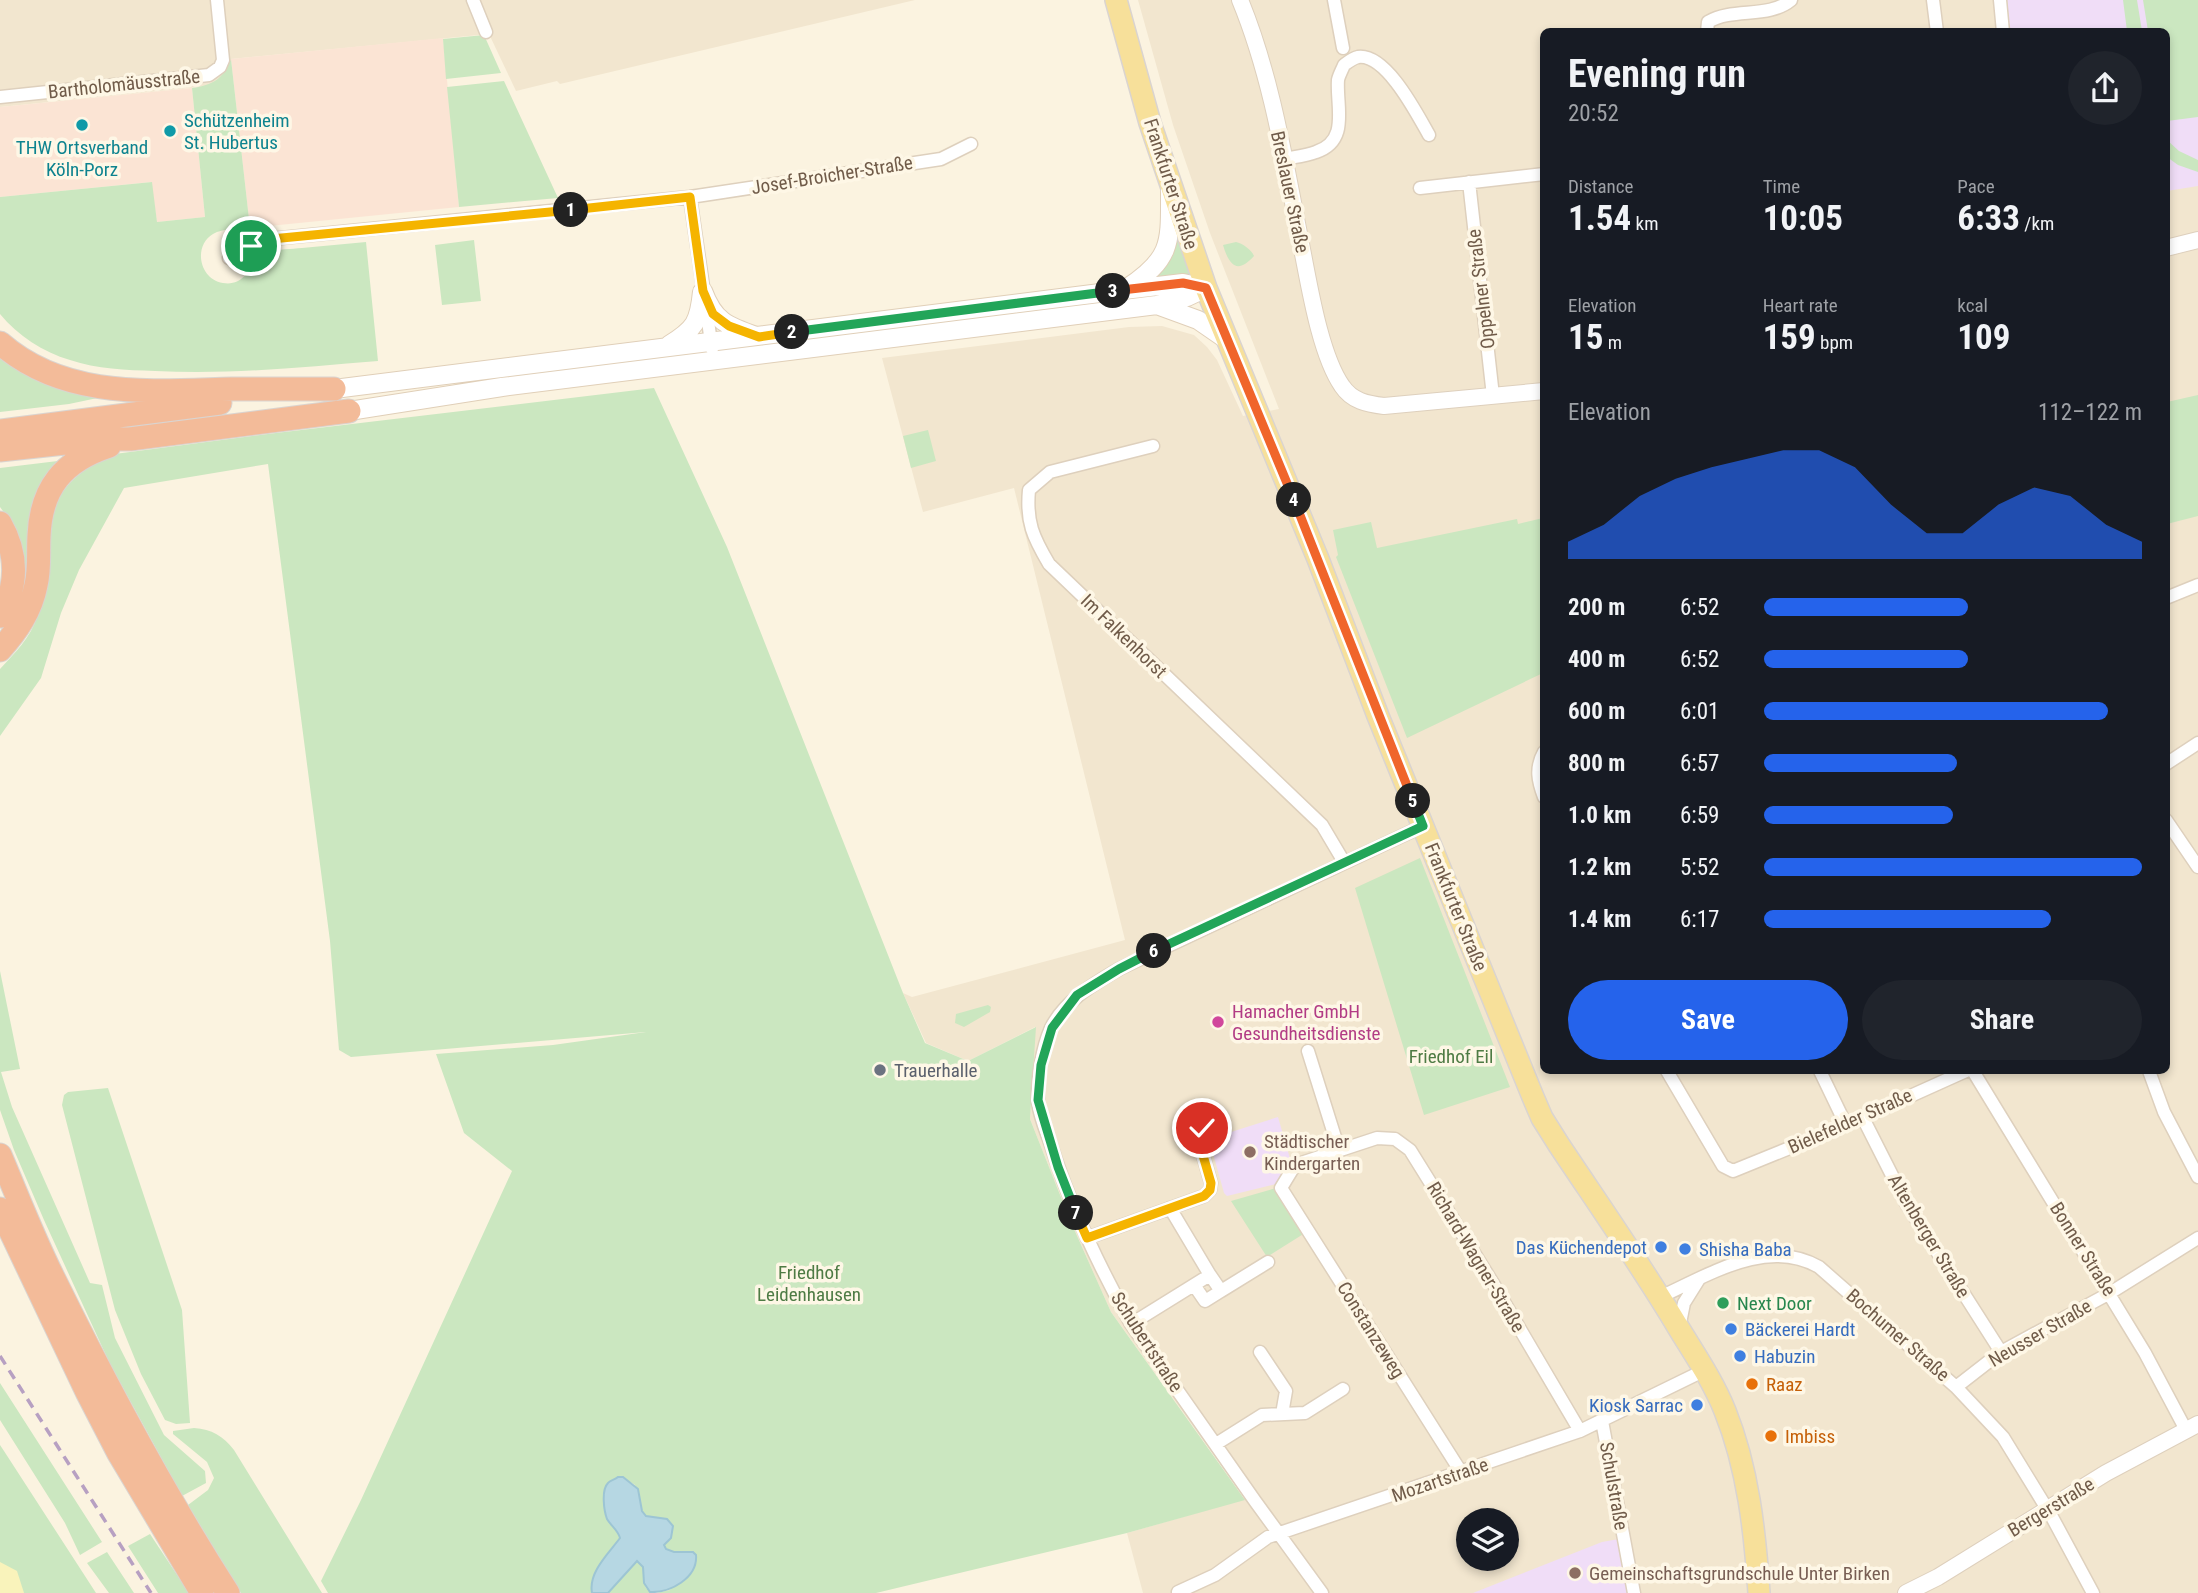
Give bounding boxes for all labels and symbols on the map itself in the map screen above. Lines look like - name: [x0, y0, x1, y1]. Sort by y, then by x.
- street label: Bartholomäusstraße: [47, 65, 201, 103]
- place label: Schützenheim St. Hubertus: [184, 109, 290, 154]
- street label: Frankfurter Straße: [1139, 116, 1203, 252]
- marker: THW Ortsverband Köln-Porz: [74, 117, 90, 133]
- marker: Schützenheim St. Hubertus: [162, 123, 178, 139]
- street label: Breslauer Straße: [1266, 129, 1314, 255]
- place label: THW Ortsverband Köln-Porz: [16, 136, 148, 181]
- street label: Josef-Broicher-Straße: [750, 151, 914, 199]
- pin: 1: [554, 192, 588, 228]
- pin: [221, 216, 281, 276]
- street label: Oppelner Straße: [1462, 228, 1500, 350]
- pin: 3: [1096, 274, 1130, 308]
- pin: 2: [774, 314, 810, 350]
- pin: 4: [1276, 482, 1312, 518]
- street label: Im Falkenhorst: [1076, 589, 1172, 683]
- pin: 5: [1396, 784, 1430, 818]
- street label: Frankfurter Straße: [1420, 840, 1492, 974]
- pin: 6: [1136, 934, 1172, 968]
- place label: Hamacher GmbH Gesundheitsdienste: [1232, 1000, 1381, 1045]
- marker: Hamacher GmbH Gesundheitsdienste: [1210, 1014, 1226, 1030]
- park label: Friedhof Eil: [1409, 1045, 1493, 1068]
- place label: Trauerhalle: [894, 1059, 978, 1082]
- marker: Trauerhalle: [872, 1062, 888, 1078]
- street label: Bielefelder Straße: [1784, 1083, 1916, 1159]
- pin: [1172, 1098, 1232, 1158]
- place label: Städtischer Kindergarten: [1264, 1130, 1360, 1175]
- marker: Städtischer Kindergarten: [1242, 1144, 1258, 1160]
- street label: Altenberger Straße: [1883, 1170, 1975, 1302]
- street label: Richard-Wagner-Straße: [1422, 1178, 1530, 1336]
- pin: 7: [1058, 1196, 1094, 1230]
- street label: Bonner Straße: [2045, 1198, 2121, 1300]
- place label: Das Küchendepot: [1516, 1236, 1647, 1259]
- place label: Shisha Baba: [1699, 1238, 1792, 1261]
- marker: Das Küchendepot: [1653, 1239, 1669, 1255]
- marker: Shisha Baba: [1677, 1241, 1693, 1257]
- park label: Friedhof Leidenhausen: [757, 1261, 861, 1306]
- street label: Constanzeweg: [1332, 1277, 1410, 1383]
- street label: Bochumer Straße: [1842, 1284, 1954, 1386]
- street label: Schubertstraße: [1106, 1288, 1188, 1396]
- place label: Next Door: [1737, 1292, 1812, 1315]
- street label: Neusser Straße: [1984, 1294, 2096, 1372]
- marker: Next Door: [1715, 1295, 1731, 1311]
- place label: Bäckerei Hardt: [1745, 1318, 1855, 1341]
- marker: Bäckerei Hardt: [1723, 1321, 1739, 1337]
- place label: Habuzin: [1754, 1345, 1815, 1368]
- marker: Habuzin: [1732, 1348, 1748, 1364]
- place label: Raaz: [1766, 1373, 1803, 1396]
- marker: Raaz: [1744, 1376, 1760, 1392]
- place label: Kiosk Sarrac: [1589, 1394, 1683, 1417]
- marker: Kiosk Sarrac: [1689, 1397, 1705, 1413]
- place label: Imbiss: [1785, 1425, 1835, 1448]
- marker: Imbiss: [1763, 1428, 1779, 1444]
- street label: Schulstraße: [1595, 1440, 1633, 1532]
- street label: Mozartstraße: [1389, 1453, 1491, 1507]
- street label: Bergerstraße: [2004, 1472, 2098, 1542]
- place label: Gemeinschaftsgrundschule Unter Birken: [1589, 1562, 1890, 1585]
- marker: Gemeinschaftsgrundschule Unter Birken: [1567, 1565, 1583, 1581]

